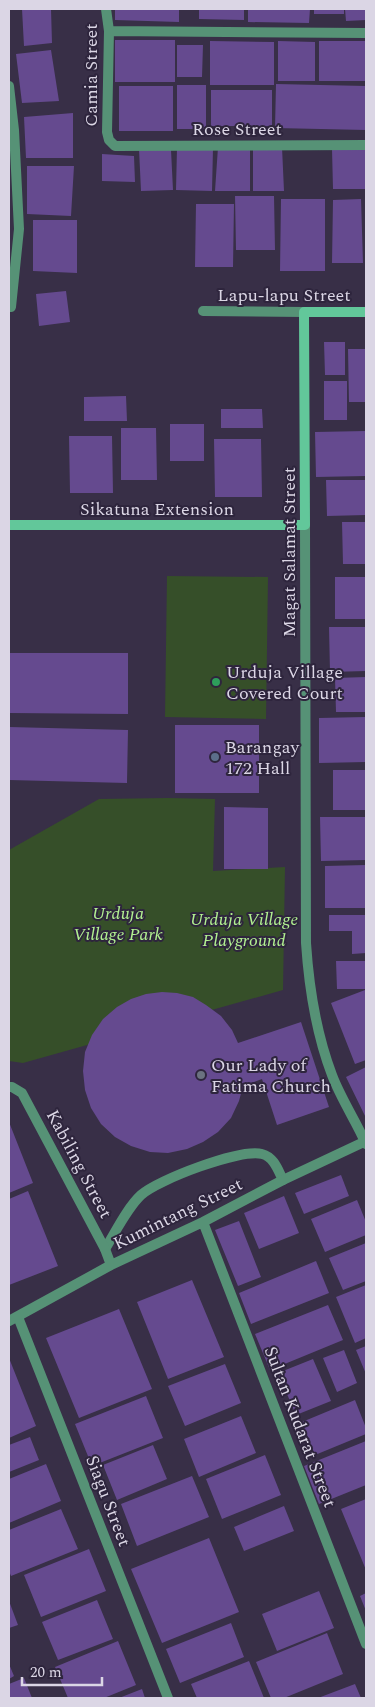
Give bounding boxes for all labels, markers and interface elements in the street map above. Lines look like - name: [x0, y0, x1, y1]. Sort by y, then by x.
- street label: Camia Street: [78, 23, 105, 127]
- street label: Rose Street: [192, 116, 282, 143]
- street label: Lapu-lapu Street: [217, 282, 351, 309]
- street label: Magat Salamat Street: [276, 467, 303, 637]
- street label: Sikatuna Extension: [80, 496, 234, 523]
- place label: Urduja Village Covered Court: [226, 659, 343, 707]
- marker: Urduja Village Covered Court: [210, 676, 222, 688]
- place label: Barangay 172 Hall: [225, 734, 301, 782]
- marker: Barangay 172 Hall: [209, 751, 221, 763]
- park label: Urduja Village Park: [73, 900, 164, 948]
- park label: Urduja Village Playground: [190, 906, 298, 954]
- place label: Our Lady of Fatima Church: [211, 1052, 331, 1100]
- marker: Our Lady of Fatima Church: [195, 1069, 207, 1081]
- street label: Kabiling Street: [39, 1105, 119, 1223]
- street label: Kumintang Street: [109, 1171, 247, 1257]
- street label: Sultan Kudarat Street: [257, 1342, 343, 1512]
- street label: Siagu Street: [78, 1452, 138, 1550]
- scale bar: [22, 1654, 102, 1686]
- text: 20 m: [30, 1661, 62, 1684]

